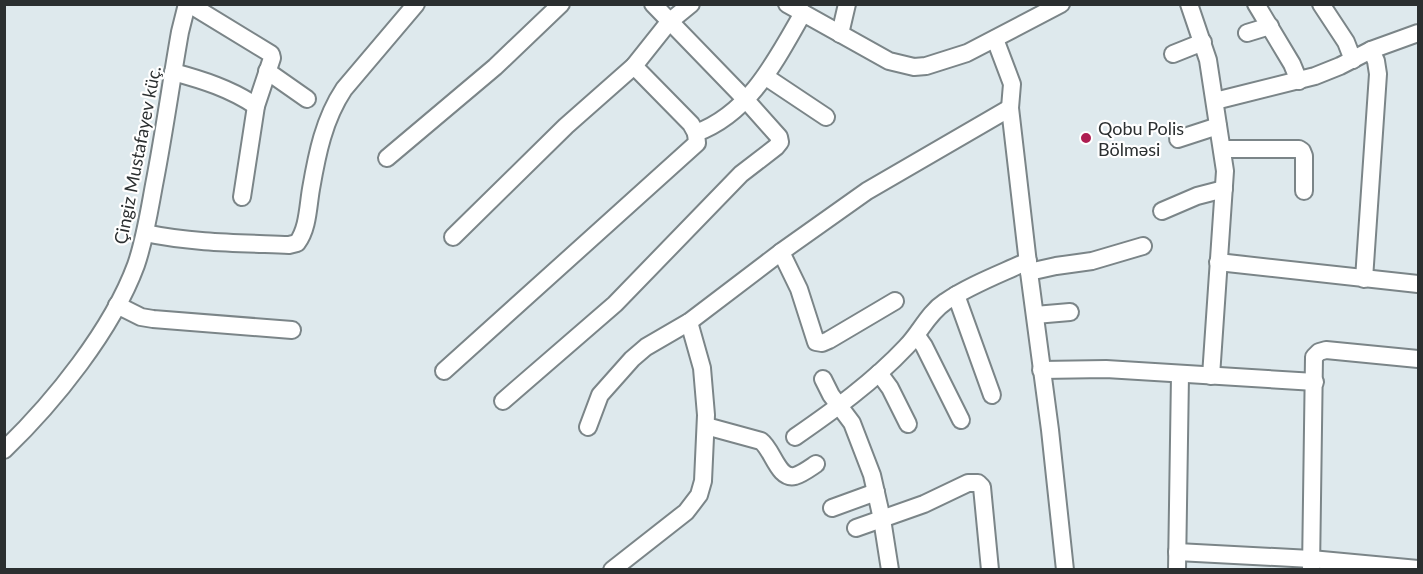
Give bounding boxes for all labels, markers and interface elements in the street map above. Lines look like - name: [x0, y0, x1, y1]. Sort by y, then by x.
- street label: Çingiz Mustafayev küç.: [109, 64, 165, 246]
- place label: Qobu Polis Bölməsi: [1098, 117, 1184, 160]
- marker: Qobu Polis Bölməsi: [1079, 131, 1093, 145]

